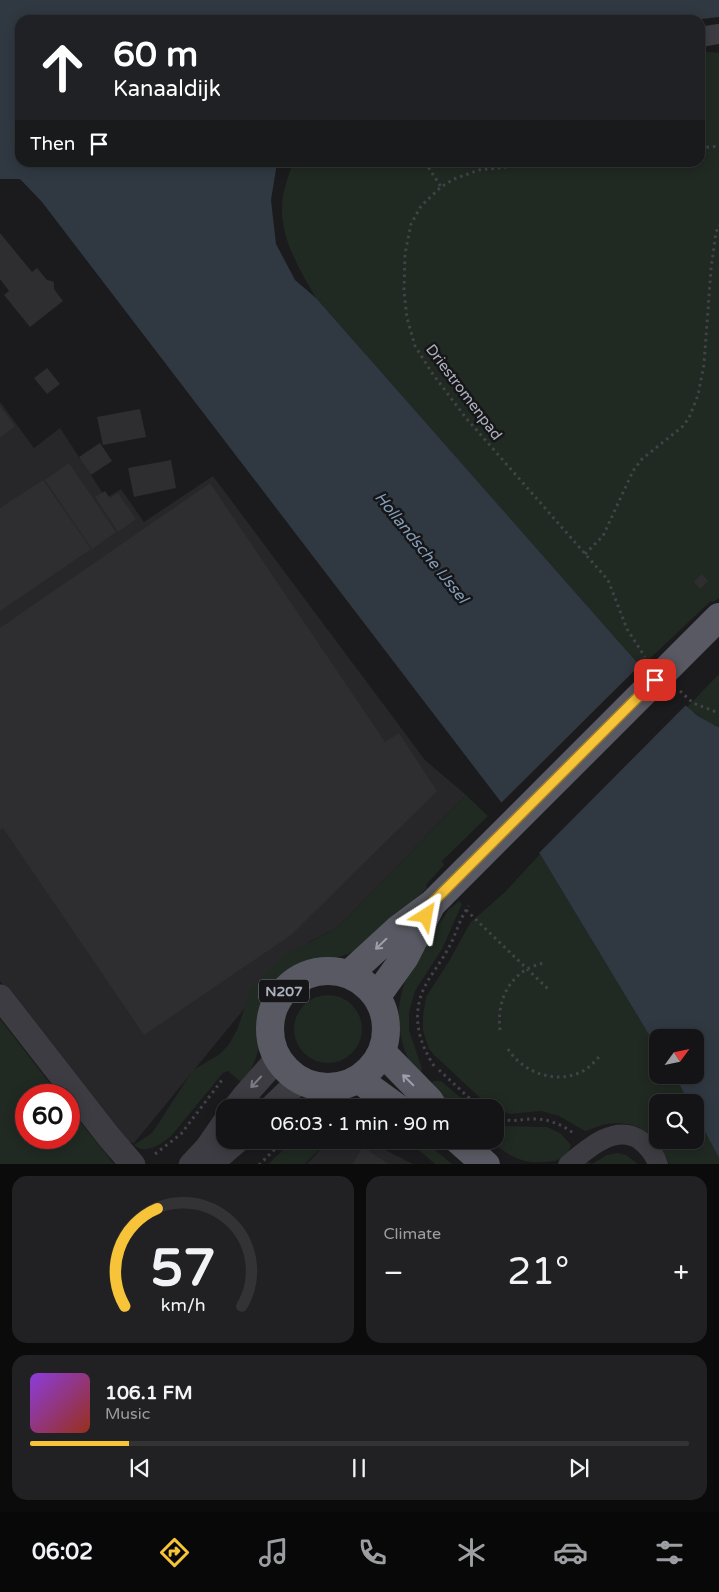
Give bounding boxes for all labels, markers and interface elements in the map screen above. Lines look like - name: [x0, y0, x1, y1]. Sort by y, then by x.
- text: 60 m: [113, 34, 198, 76]
- icon: ahead: [30, 35, 95, 100]
- text: Kanaaldijk: [113, 76, 221, 102]
- icon: arrive: [85, 130, 113, 158]
- text: Then: [30, 133, 75, 155]
- street label: Driestromenpad: [422, 341, 506, 443]
- water label: Hollandsche IJssel: [370, 488, 474, 609]
- pin: [634, 659, 676, 701]
- icon: arrive: [641, 666, 669, 694]
- position arrow: [399, 889, 451, 941]
- one-way arrow: [376, 937, 388, 949]
- road number: N207: [259, 979, 309, 1002]
- north arrow: [649, 1029, 704, 1084]
- map controls: [649, 1029, 704, 1149]
- one-way arrow: [402, 1073, 414, 1086]
- one-way arrow: [250, 1076, 262, 1089]
- speed limit sign: 60: [15, 1084, 80, 1149]
- button: search: [649, 1094, 704, 1149]
- text: 06:03 · 1 min · 90 m: [270, 1113, 450, 1135]
- text: Climate: [384, 1224, 441, 1244]
- text: 57: [150, 1237, 215, 1300]
- text: 21°: [507, 1249, 569, 1295]
- text: −: [384, 1256, 403, 1290]
- text: +: [673, 1256, 689, 1290]
- text: km/h: [160, 1295, 205, 1316]
- text: 106.1 FM: [105, 1382, 193, 1404]
- text: Music: [105, 1404, 150, 1424]
- icon: previous: [126, 1454, 154, 1482]
- icon: pause: [345, 1454, 373, 1482]
- icon: next: [565, 1454, 593, 1482]
- icon: directions: [157, 1535, 192, 1570]
- icon: music: [256, 1535, 291, 1570]
- icon: phone: [355, 1535, 390, 1570]
- icon: climate: [454, 1535, 489, 1570]
- icon: car: [553, 1535, 588, 1570]
- icon: filters: [652, 1535, 687, 1570]
- text: 06:02: [32, 1539, 93, 1565]

